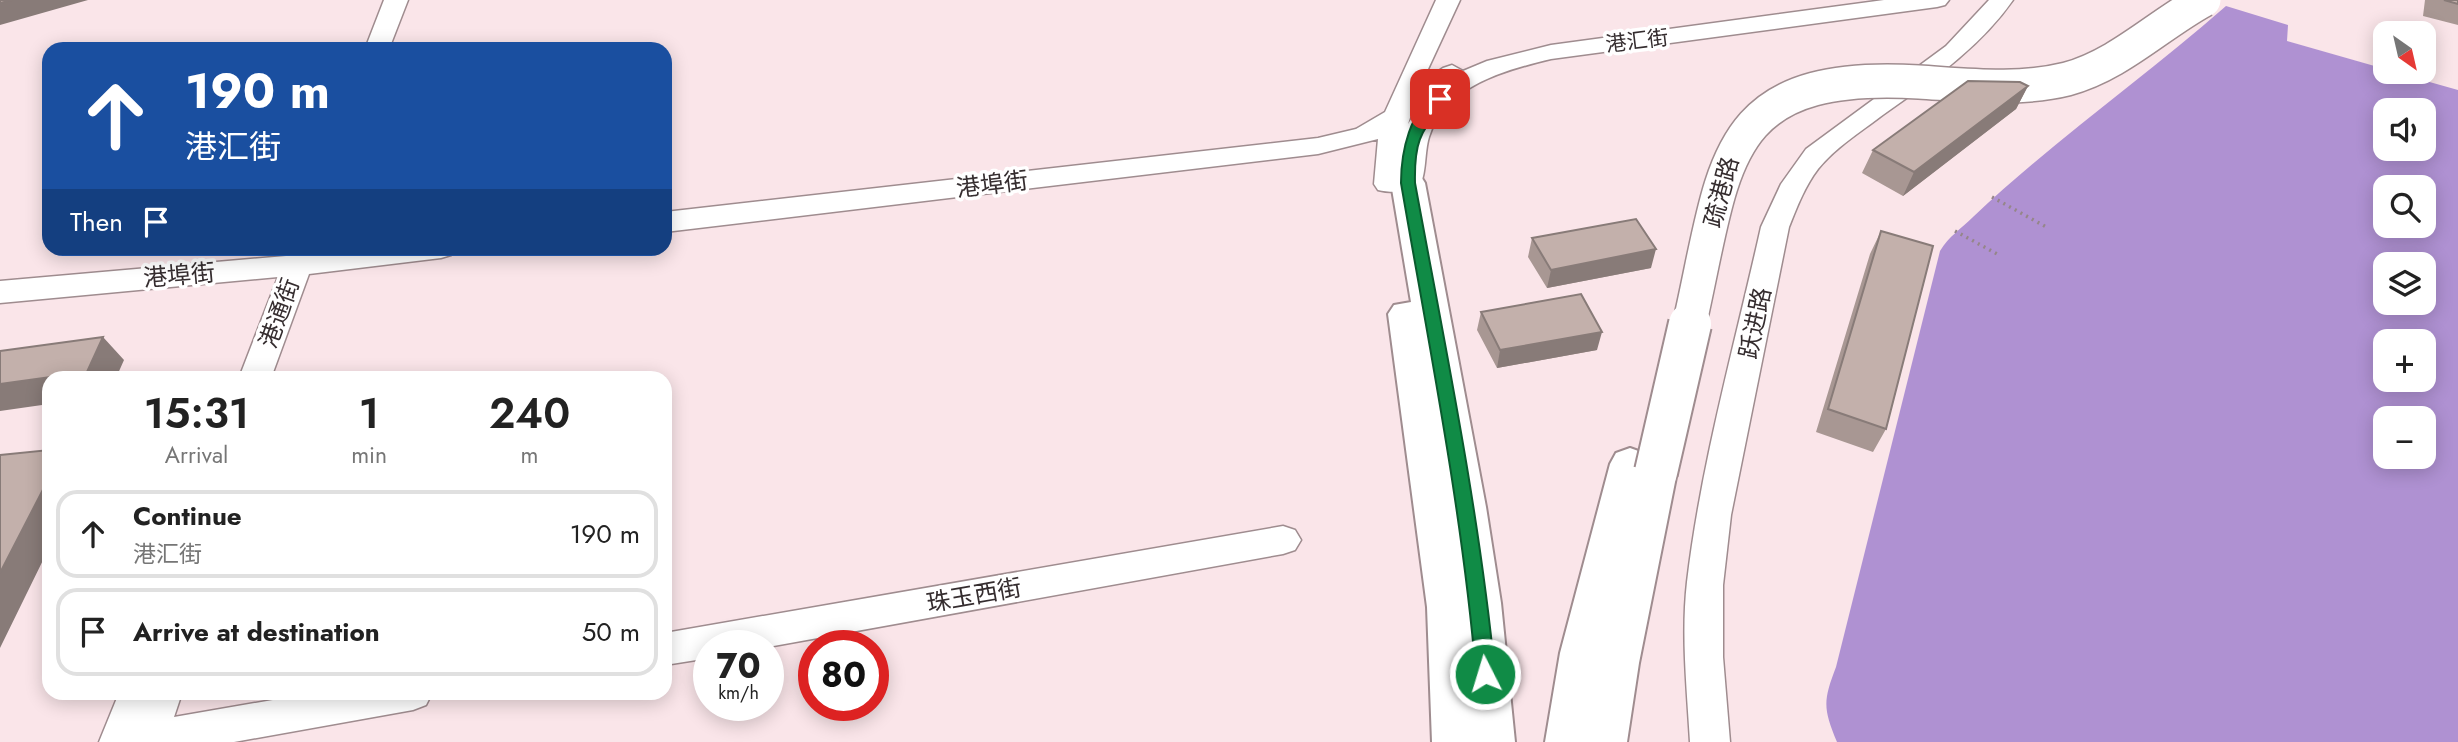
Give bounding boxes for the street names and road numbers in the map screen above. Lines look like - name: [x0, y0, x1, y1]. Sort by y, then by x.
- street label: 港汇街: [1604, 22, 1670, 60]
- street label: 疏港路: [1695, 153, 1747, 231]
- street label: 港埠街: [954, 162, 1030, 206]
- street label: 港埠街: [142, 254, 216, 296]
- street label: 港通街: [250, 273, 308, 353]
- street label: 跃进路: [1730, 284, 1780, 362]
- street label: 珠玉西街: [924, 569, 1024, 621]

